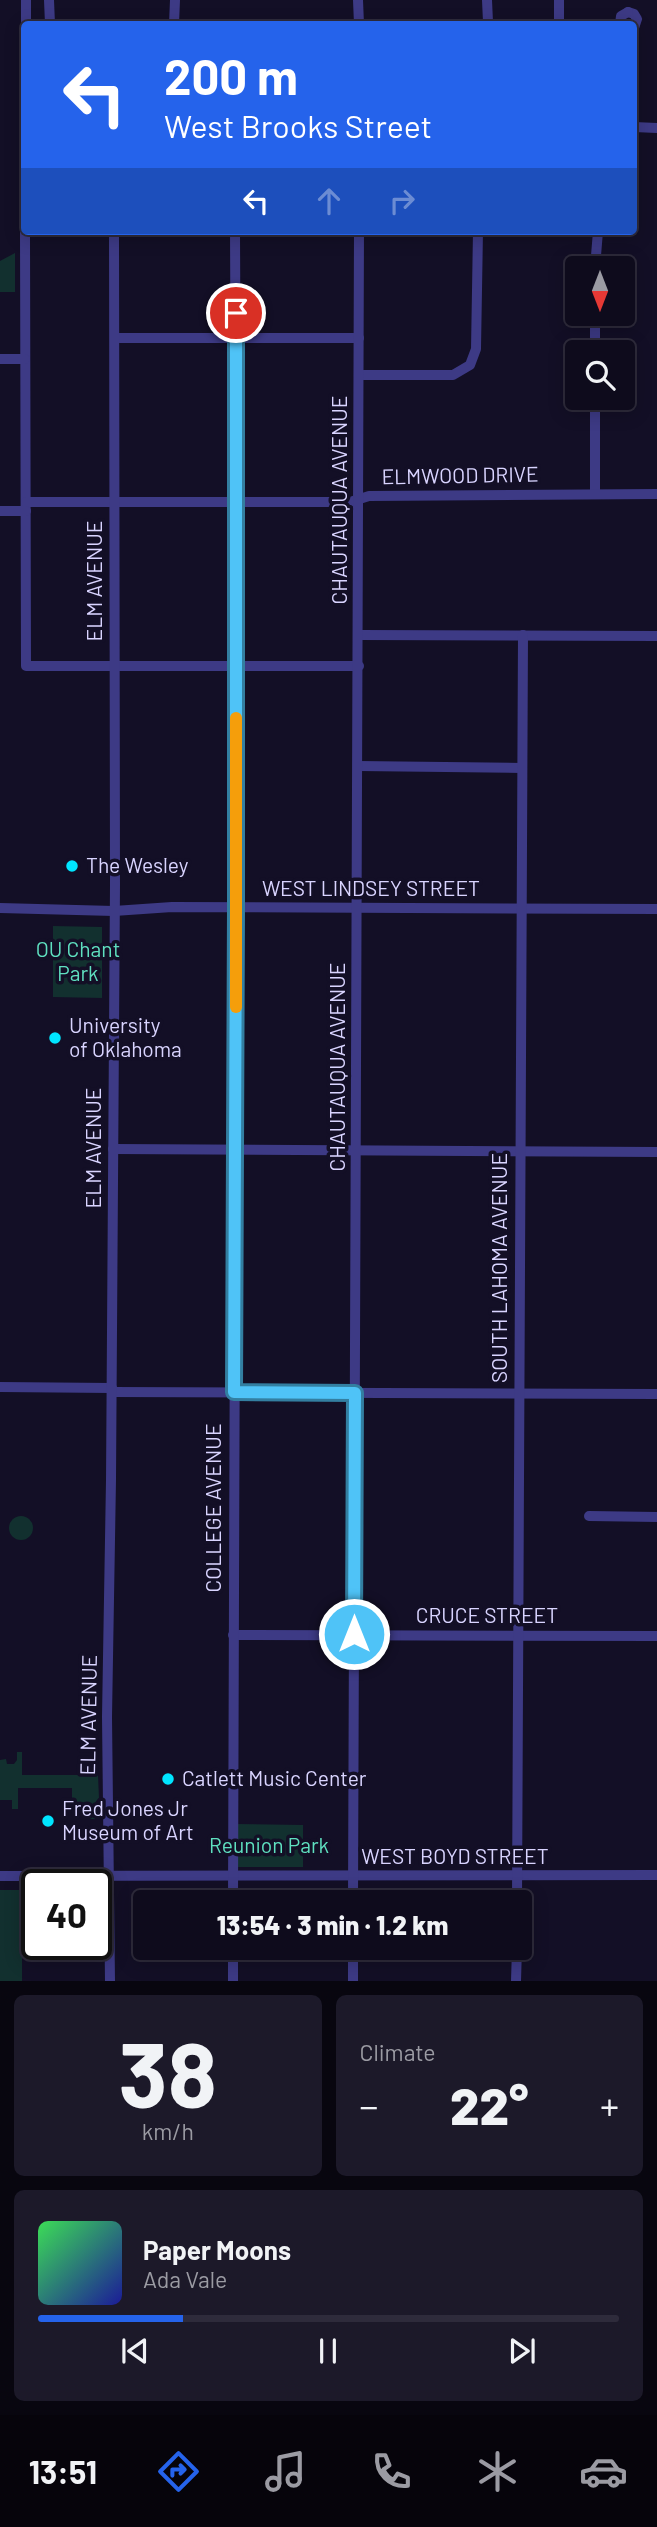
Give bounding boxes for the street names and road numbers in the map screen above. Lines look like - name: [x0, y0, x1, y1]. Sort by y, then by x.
- street label: CHAUTAUQUA AVENUE: [326, 395, 351, 605]
- street label: ELMWOOD DRIVE: [381, 461, 539, 488]
- street label: ELM AVENUE: [81, 521, 106, 641]
- street label: WEST LINDSEY STREET: [262, 875, 480, 900]
- street label: CHAUTAUQUA AVENUE: [324, 962, 349, 1172]
- street label: ELM AVENUE: [80, 1088, 105, 1208]
- street label: SOUTH LAHOMA AVENUE: [486, 1153, 511, 1383]
- street label: COLLEGE AVENUE: [200, 1423, 225, 1593]
- street label: CRUCE STREET: [416, 1602, 558, 1627]
- street label: ELM AVENUE: [74, 1654, 101, 1776]
- street label: WEST BOYD STREET: [361, 1843, 549, 1868]

